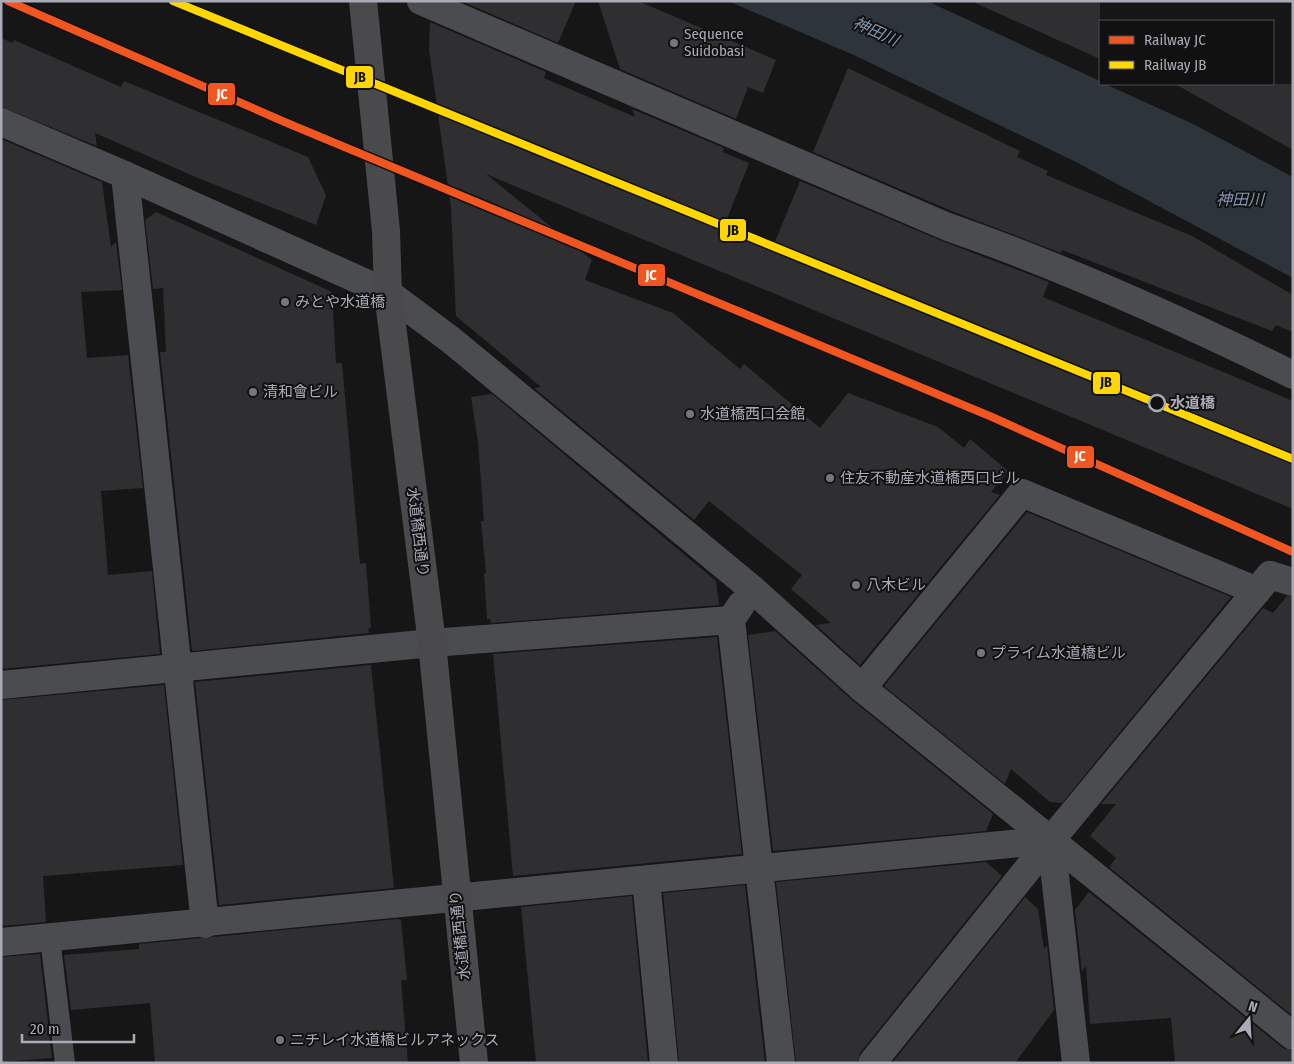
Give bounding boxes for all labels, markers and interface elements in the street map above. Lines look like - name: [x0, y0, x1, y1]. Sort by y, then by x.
- water label: 神田川: [850, 13, 903, 51]
- legend: [1099, 20, 1274, 85]
- place label: Sequence Suidobasi: [684, 25, 744, 60]
- text: Railway JC: [1144, 31, 1206, 49]
- marker: Sequence Suidobasi: [668, 37, 680, 49]
- text: Railway JB: [1144, 56, 1206, 74]
- line badge: JB: [345, 65, 374, 89]
- text: JB: [353, 69, 366, 86]
- line badge: JC: [207, 82, 236, 106]
- text: JC: [215, 86, 228, 103]
- water label: 神田川: [1216, 190, 1266, 209]
- line badge: JB: [719, 218, 747, 242]
- text: JB: [726, 222, 739, 239]
- line badge: JC: [637, 263, 666, 287]
- text: JC: [644, 267, 657, 284]
- place label: みとや水道橋: [295, 293, 385, 311]
- marker: みとや水道橋: [279, 296, 291, 308]
- line badge: JB: [1092, 371, 1121, 395]
- text: JB: [1099, 374, 1112, 391]
- place label: 清和會ビル: [263, 383, 338, 401]
- marker: 清和會ビル: [247, 386, 259, 398]
- marker: 水道橋: [1148, 394, 1166, 412]
- place label: 水道橋: [1170, 394, 1216, 412]
- place label: 水道橋西口会館: [700, 405, 805, 423]
- marker: 水道橋西口会館: [684, 408, 696, 420]
- line badge: JC: [1066, 445, 1095, 469]
- text: JC: [1073, 448, 1086, 465]
- place label: 住友不動産水道橋西口ビル: [840, 469, 1020, 487]
- marker: 住友不動産水道橋西口ビル: [824, 472, 836, 484]
- street label: 水道橋西通り: [404, 486, 432, 578]
- place label: 八木ビル: [866, 576, 926, 594]
- marker: 八木ビル: [850, 579, 862, 591]
- place label: プライム水道橋ビル: [991, 644, 1126, 662]
- marker: プライム水道橋ビル: [975, 647, 987, 659]
- street label: 水道橋西通り: [446, 889, 474, 981]
- north arrow: [1224, 994, 1274, 1044]
- text: N: [1246, 998, 1259, 1016]
- scale bar: [22, 1012, 135, 1044]
- text: 20 m: [30, 1020, 60, 1038]
- place label: ニチレイ水道橋ビルアネックス: [290, 1031, 500, 1049]
- marker: ニチレイ水道橋ビルアネックス: [274, 1034, 286, 1046]

